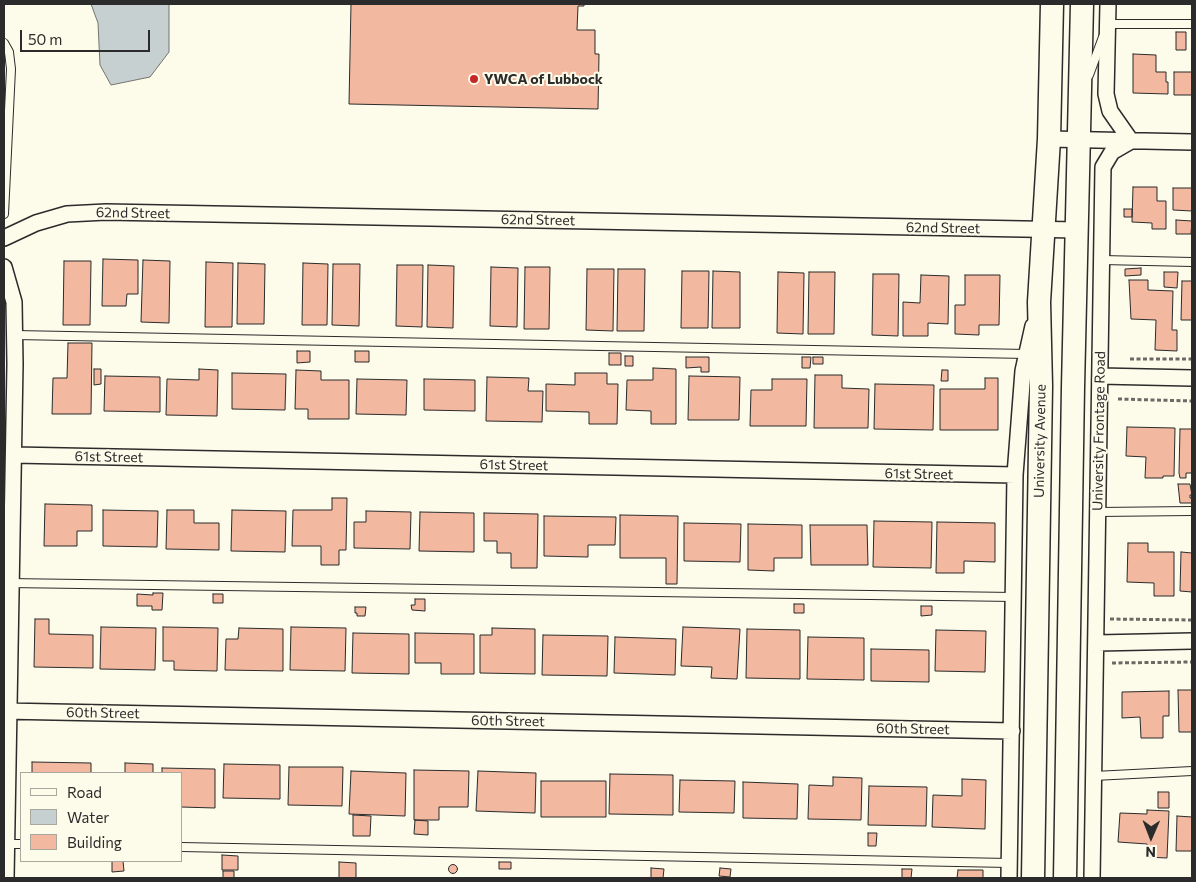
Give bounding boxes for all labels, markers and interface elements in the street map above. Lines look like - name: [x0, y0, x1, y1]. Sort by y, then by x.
- scale bar: [22, 20, 152, 52]
- text: 50 m: [28, 30, 62, 48]
- place label: YWCA of Lubbock: [484, 71, 603, 87]
- marker: YWCA of Lubbock: [468, 73, 480, 85]
- street label: 62nd Street: [96, 204, 170, 222]
- street label: 62nd Street: [501, 211, 575, 229]
- street label: 62nd Street: [906, 219, 980, 237]
- street label: University Frontage Road: [1089, 351, 1109, 511]
- street label: University Avenue: [1031, 384, 1049, 498]
- street label: 61st Street: [74, 448, 144, 466]
- street label: 61st Street: [479, 456, 549, 474]
- street label: 61st Street: [884, 465, 954, 483]
- street label: 60th Street: [66, 704, 140, 722]
- street label: 60th Street: [471, 712, 545, 730]
- street label: 60th Street: [876, 720, 950, 738]
- legend: [20, 772, 182, 862]
- text: Road: [67, 783, 102, 801]
- text: Water: [67, 808, 109, 826]
- north arrow: [1126, 812, 1176, 862]
- text: Building: [67, 833, 122, 851]
- text: N: [1145, 844, 1156, 861]

